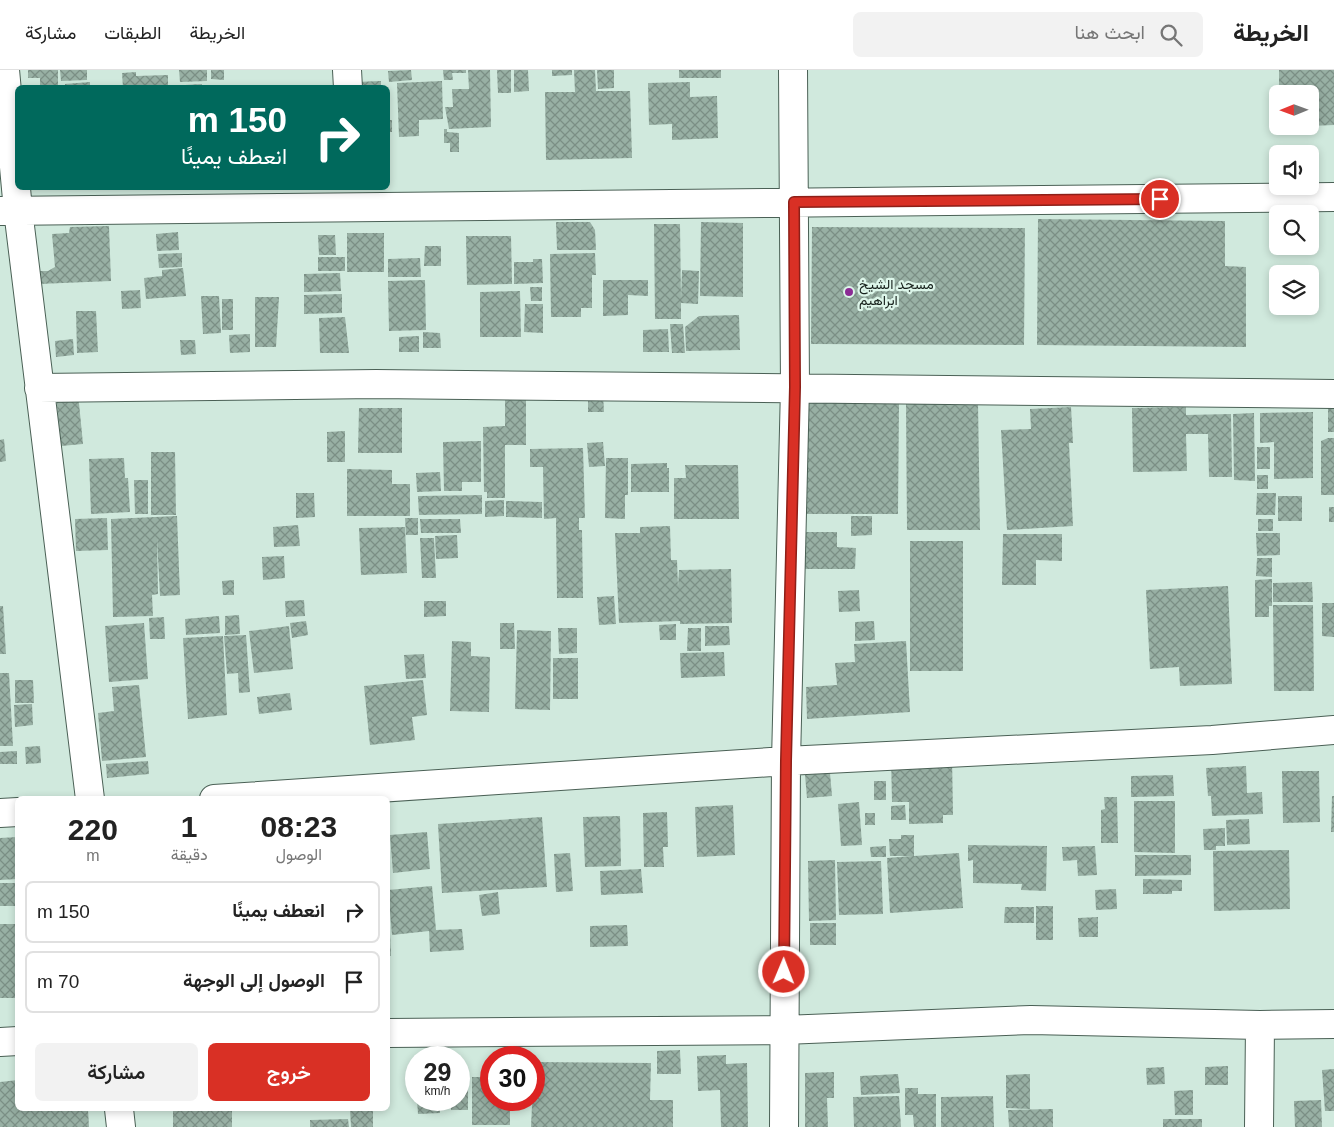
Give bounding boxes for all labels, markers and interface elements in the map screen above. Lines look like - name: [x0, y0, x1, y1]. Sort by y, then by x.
- search box: [853, 12, 1203, 57]
- text: الخريطة: [1233, 19, 1309, 46]
- icon: search: [1157, 21, 1185, 49]
- text: ابحث هنا: [1075, 22, 1145, 43]
- text: مشاركة: [25, 23, 76, 43]
- text: الطبقات: [104, 23, 161, 43]
- text: الخريطة: [189, 23, 245, 43]
- north arrow: [1269, 85, 1319, 135]
- map controls: [1269, 85, 1319, 315]
- text: 150 m: [188, 100, 287, 139]
- icon: right: [305, 105, 370, 170]
- text: انعطف يمينًا: [181, 144, 287, 169]
- button: sound: [1269, 145, 1319, 195]
- pin: [1139, 178, 1181, 220]
- icon: arrive: [1146, 185, 1174, 213]
- button: search: [1269, 205, 1319, 255]
- button: layers: [1269, 265, 1319, 315]
- place label: مسجد الشيخ ابراهيم: [859, 276, 934, 309]
- marker: مسجد الشيخ ابراهيم: [843, 286, 855, 298]
- text: 1: [181, 810, 198, 843]
- text: 08:23: [260, 810, 337, 843]
- text: 220: [68, 813, 118, 846]
- text: دقيقة: [171, 846, 208, 863]
- text: الوصول: [276, 846, 322, 863]
- text: m: [86, 847, 100, 864]
- icon: right: [340, 898, 368, 926]
- text: انعطف يمينًا: [232, 900, 325, 921]
- text: 150 m: [37, 901, 90, 922]
- position arrow: [757, 945, 809, 997]
- icon: arrive: [340, 968, 368, 996]
- text: الوصول إلى الوجهة: [183, 970, 325, 991]
- text: 70 m: [37, 971, 79, 992]
- button: مشاركة: [35, 1043, 198, 1101]
- button: خروج: [208, 1043, 370, 1101]
- speed limit sign: 30: [480, 1046, 545, 1111]
- text: 29: [424, 1058, 451, 1086]
- text: km/h: [424, 1084, 451, 1098]

